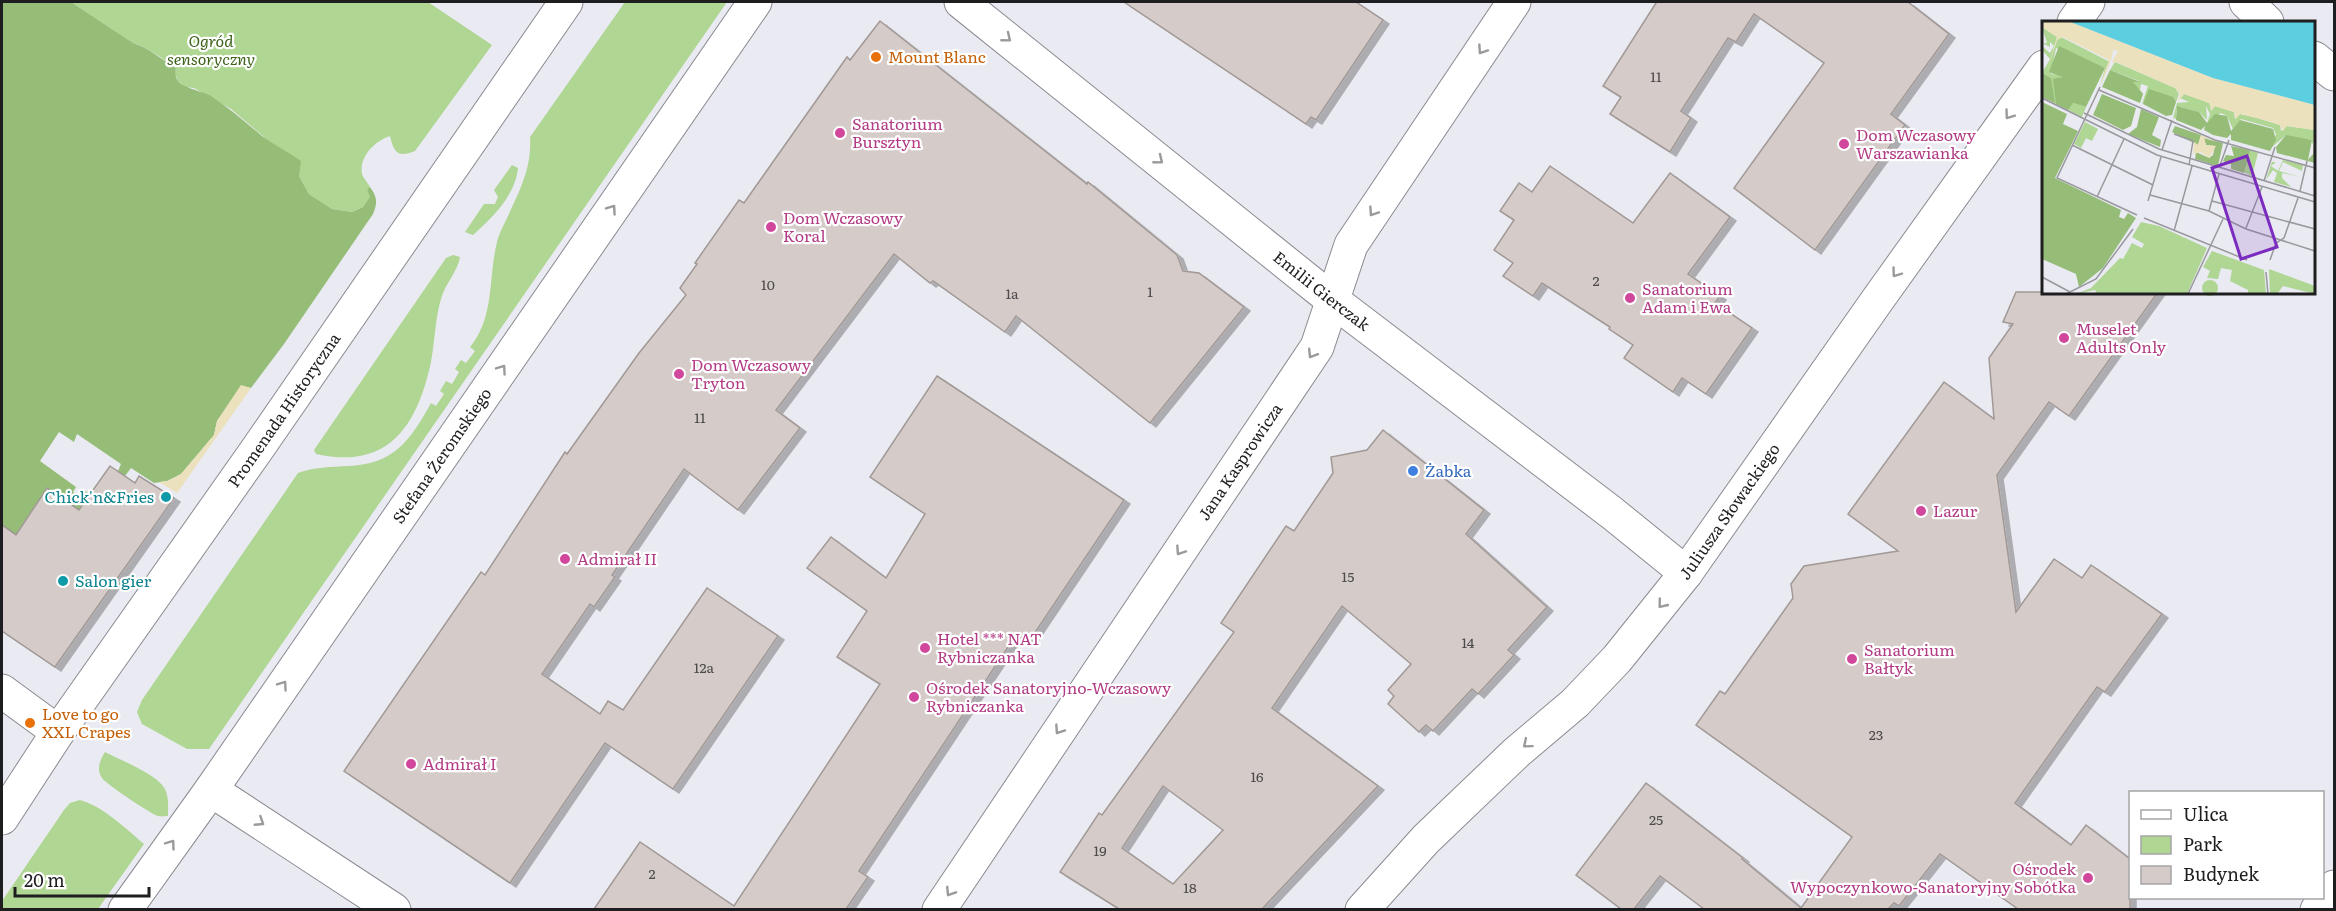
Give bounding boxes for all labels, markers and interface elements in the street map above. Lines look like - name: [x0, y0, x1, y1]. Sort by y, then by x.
- inset map: [2042, 21, 2315, 294]
- park label: Ogród sensoryczny: [167, 28, 255, 70]
- one-way arrow: [1000, 31, 1011, 42]
- place label: Mount Blanc: [888, 44, 986, 68]
- one-way arrow: [1477, 44, 1489, 54]
- marker: Mount Blanc: [869, 50, 883, 64]
- house number: 11: [1650, 66, 1662, 86]
- one-way arrow: [2006, 108, 2017, 119]
- place label: Sanatorium Bursztyn: [852, 111, 943, 153]
- place label: Dom Wczasowy Warszawianka: [1856, 122, 1977, 164]
- marker: Sanatorium Bursztyn: [833, 126, 847, 140]
- marker: Dom Wczasowy Warszawianka: [1837, 137, 1851, 151]
- one-way arrow: [1152, 153, 1163, 164]
- one-way arrow: [605, 204, 616, 215]
- place label: Dom Wczasowy Koral: [783, 205, 904, 247]
- one-way arrow: [1369, 206, 1380, 217]
- marker: Dom Wczasowy Koral: [764, 220, 778, 234]
- street label: Emilii Gierczak: [1269, 244, 1376, 336]
- one-way arrow: [1892, 267, 1903, 278]
- house number: 2: [1592, 270, 1600, 290]
- house number: 10: [761, 274, 775, 294]
- place label: Sanatorium Adam i Ewa: [1642, 276, 1733, 318]
- house number: 1: [1147, 281, 1153, 301]
- house number: 1a: [1005, 283, 1019, 303]
- marker: Sanatorium Adam i Ewa: [1623, 291, 1637, 305]
- place label: Muselet Adults Only: [2076, 316, 2167, 358]
- street label: Promenada Historyczna: [221, 327, 346, 492]
- marker: Muselet Adults Only: [2057, 331, 2071, 345]
- one-way arrow: [1307, 348, 1319, 358]
- place label: Dom Wczasowy Tryton: [691, 352, 812, 394]
- one-way arrow: [495, 365, 506, 376]
- marker: Dom Wczasowy Tryton: [672, 367, 686, 381]
- street label: Stefana Żeromskiego: [386, 382, 496, 528]
- street label: Jana Kasprowicza: [1191, 397, 1287, 524]
- house number: 11: [694, 407, 706, 427]
- street label: Juliusza Słowackiego: [1673, 438, 1785, 584]
- place label: Żabka: [1425, 458, 1472, 482]
- marker: Żabka: [1406, 464, 1420, 478]
- place label: Chick'n&Fries: [45, 484, 154, 508]
- marker: Chick'n&Fries: [159, 490, 173, 504]
- place label: Lazur: [1933, 498, 1978, 522]
- marker: Lazur: [1914, 504, 1928, 518]
- one-way arrow: [1176, 544, 1187, 555]
- place label: Admirał II: [577, 546, 657, 570]
- marker: Admirał II: [558, 552, 572, 566]
- house number: 15: [1342, 566, 1354, 586]
- place label: Salon gier: [75, 568, 152, 592]
- marker: Salon gier: [56, 574, 70, 588]
- one-way arrow: [1658, 597, 1669, 608]
- place label: Hotel *** NAT Rybniczanka: [937, 626, 1042, 668]
- house number: 14: [1462, 632, 1475, 652]
- place label: Sanatorium Bałtyk: [1864, 637, 1955, 679]
- marker: Hotel *** NAT Rybniczanka: [918, 641, 932, 655]
- marker: Sanatorium Bałtyk: [1845, 652, 1859, 666]
- house number: 12a: [694, 657, 715, 677]
- place label: Ośrodek Sanatoryjno-Wczasowy Rybniczanka: [926, 675, 1172, 717]
- one-way arrow: [276, 681, 287, 692]
- marker: Ośrodek Sanatoryjno-Wczasowy Rybniczanka: [907, 690, 921, 704]
- place label: Love to go XXL Crapes: [42, 701, 130, 743]
- marker: Love to go XXL Crapes: [23, 716, 37, 730]
- one-way arrow: [1055, 723, 1066, 734]
- house number: 23: [1869, 724, 1883, 744]
- one-way arrow: [1523, 737, 1534, 748]
- place label: Admirał I: [423, 751, 497, 775]
- marker: Admirał I: [404, 757, 418, 771]
- house number: 16: [1250, 766, 1264, 786]
- legend: [2129, 791, 2324, 899]
- text: Ulica: [2183, 800, 2229, 827]
- house number: 25: [1649, 809, 1663, 829]
- one-way arrow: [254, 814, 264, 826]
- text: Park: [2183, 830, 2224, 857]
- one-way arrow: [163, 840, 174, 851]
- house number: 19: [1093, 840, 1107, 860]
- place label: Ośrodek Wypoczynkowo-Sanatoryjny Sobótka: [1790, 856, 2076, 898]
- scale bar: [15, 860, 148, 898]
- text: Budynek: [2183, 860, 2260, 887]
- house number: 2: [648, 863, 656, 883]
- text: 20 m: [24, 866, 65, 893]
- marker: Ośrodek Wypoczynkowo-Sanatoryjny Sobótka: [2081, 871, 2095, 885]
- house number: 18: [1183, 877, 1197, 897]
- one-way arrow: [946, 886, 958, 896]

